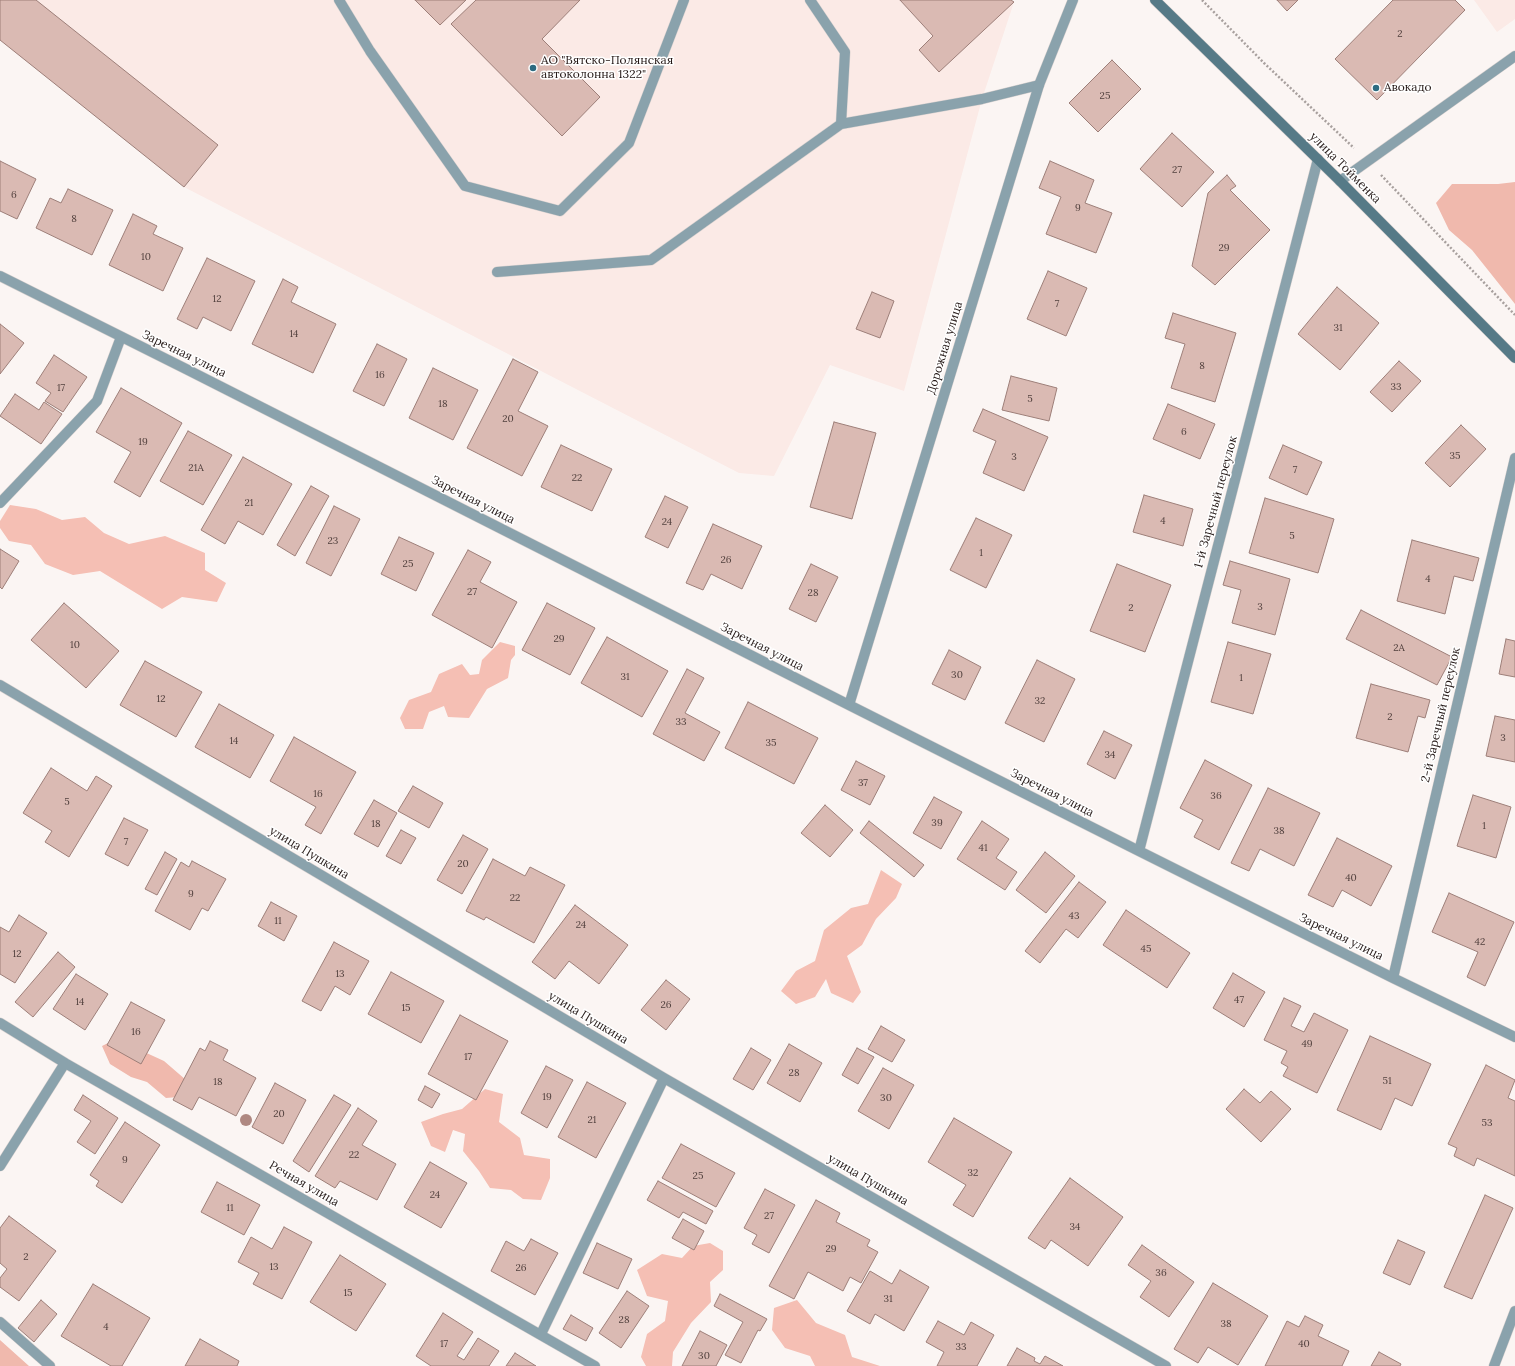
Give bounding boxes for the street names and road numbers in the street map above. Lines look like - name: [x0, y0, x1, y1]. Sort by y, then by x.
- street label: улица Тойменка: [1306, 129, 1384, 207]
- street label: Дорожная улица: [924, 300, 966, 396]
- street label: Заречная улица: [140, 327, 228, 381]
- street label: 1-й Заречный переулок: [1191, 434, 1241, 570]
- street label: Заречная улица: [429, 473, 517, 527]
- street label: Заречная улица: [718, 620, 806, 674]
- street label: 2-й Заречный переулок: [1418, 646, 1464, 784]
- street label: Заречная улица: [1008, 766, 1096, 820]
- street label: улица Пушкина: [266, 824, 352, 882]
- street label: Заречная улица: [1297, 910, 1385, 964]
- street label: улица Пушкина: [545, 989, 631, 1047]
- street label: улица Пушкина: [825, 1151, 911, 1209]
- street label: Речная улица: [266, 1158, 342, 1210]

